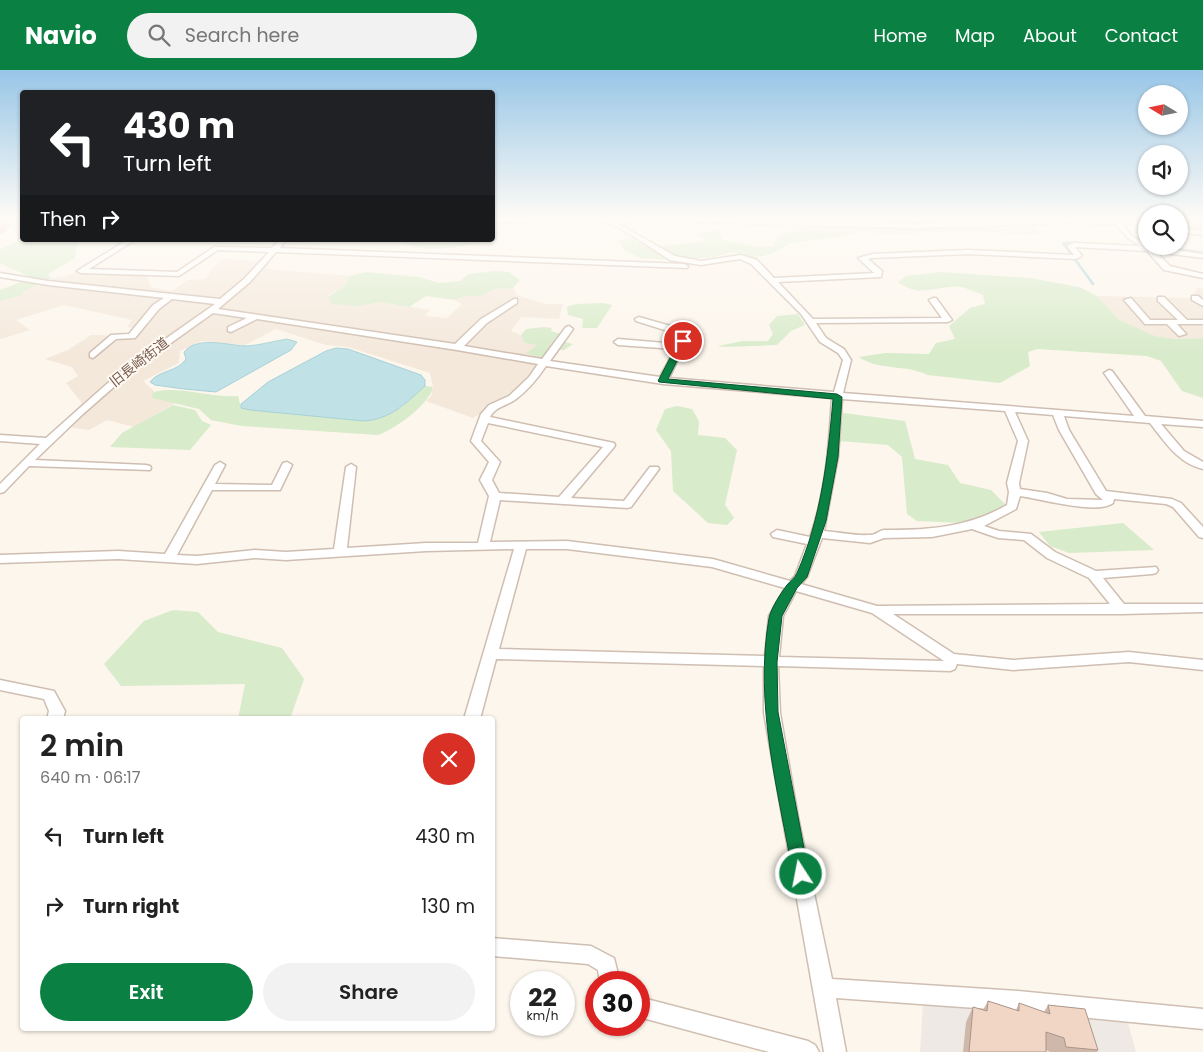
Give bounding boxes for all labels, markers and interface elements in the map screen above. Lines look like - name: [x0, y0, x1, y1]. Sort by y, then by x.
- search box: [127, 13, 477, 58]
- text: Navio: [25, 19, 97, 52]
- icon: search: [145, 21, 173, 49]
- text: Search here: [185, 22, 299, 49]
- text: Home: [873, 23, 927, 48]
- text: Map: [955, 23, 995, 48]
- text: About: [1023, 23, 1077, 48]
- text: Contact: [1105, 23, 1178, 48]
- north arrow: [1138, 85, 1188, 135]
- map controls: [1138, 85, 1188, 255]
- text: 430 m: [123, 101, 235, 150]
- icon: left: [40, 110, 105, 175]
- button: sound: [1138, 145, 1188, 195]
- text: Turn left: [123, 148, 211, 179]
- icon: right: [96, 205, 124, 233]
- button: search: [1138, 205, 1188, 255]
- text: Then: [40, 206, 86, 233]
- pin: [662, 320, 704, 362]
- icon: arrive: [669, 327, 697, 355]
- street label: 旧長崎街道: [105, 333, 173, 391]
- text: 2 min: [40, 724, 124, 767]
- button: close: [423, 733, 475, 785]
- text: 640 m · 06:17: [40, 766, 140, 789]
- icon: left: [40, 822, 68, 850]
- text: Turn left: [83, 823, 164, 850]
- text: 430 m: [415, 823, 475, 850]
- position arrow: [774, 847, 826, 899]
- icon: right: [40, 892, 68, 920]
- text: Turn right: [83, 893, 179, 920]
- text: 130 m: [421, 893, 475, 920]
- button: Exit: [40, 963, 253, 1021]
- button: Share: [263, 963, 475, 1021]
- speed limit sign: 30: [585, 971, 650, 1036]
- text: 22: [528, 980, 557, 1015]
- text: km/h: [527, 1007, 558, 1024]

